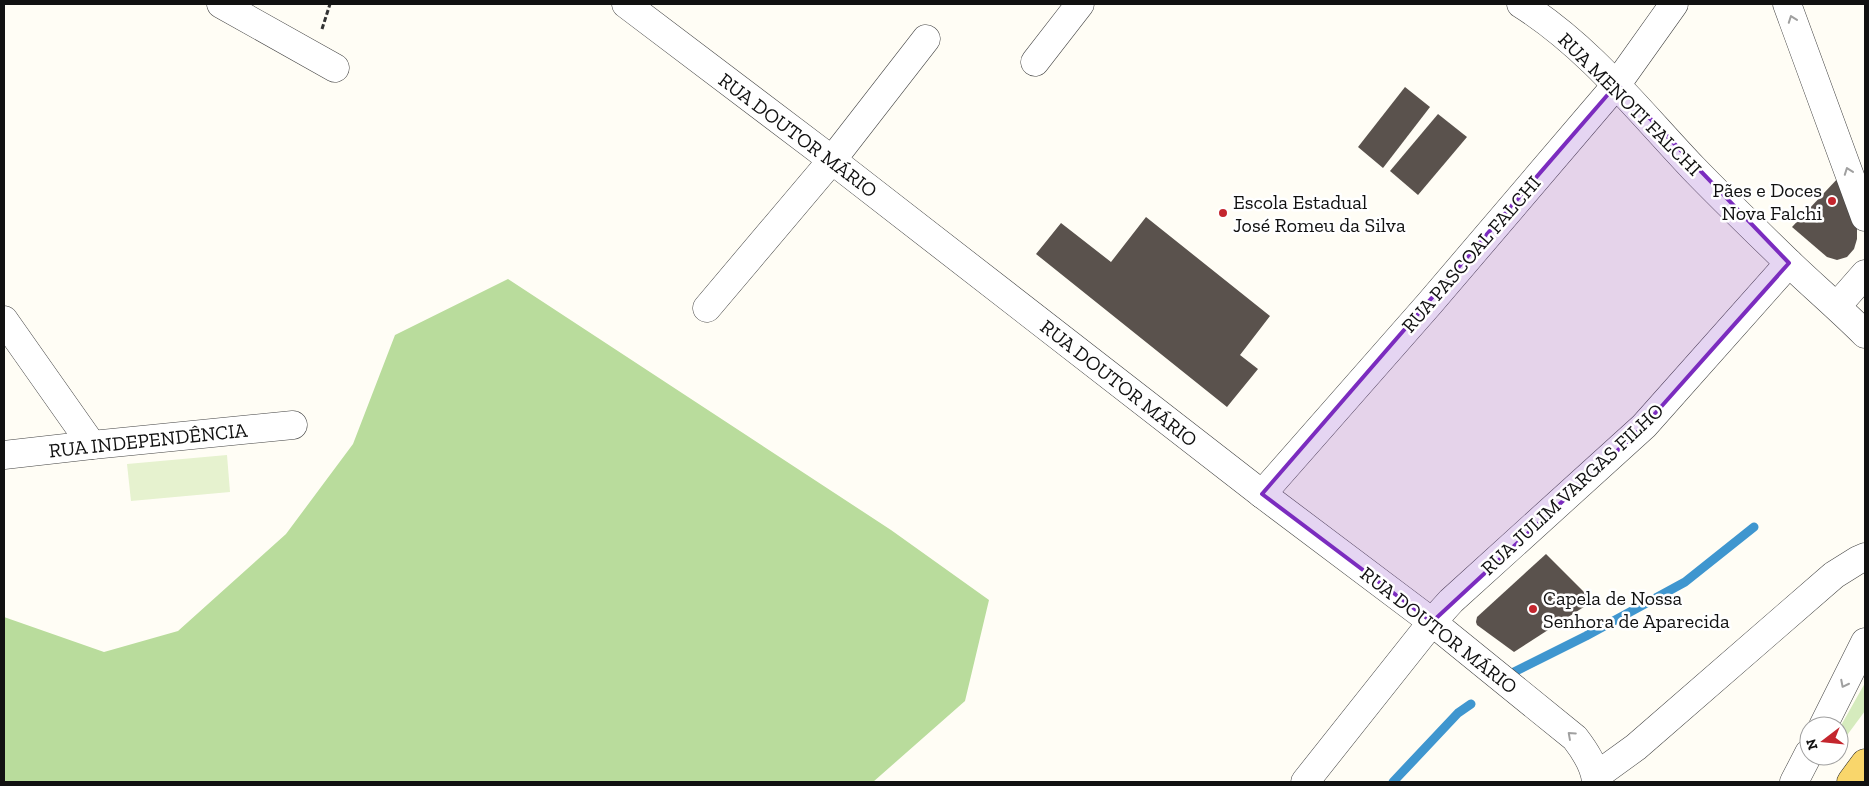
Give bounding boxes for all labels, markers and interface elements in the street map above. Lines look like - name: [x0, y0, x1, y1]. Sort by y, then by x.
- one-way arrow: [1788, 15, 1798, 23]
- street label: RUA MENOTI FALCHI: [1553, 27, 1707, 181]
- street label: RUA DOUTOR MÁRIO: [714, 67, 882, 203]
- one-way arrow: [1844, 167, 1854, 176]
- street label: RUA PASCOAL FALCHI: [1396, 171, 1546, 337]
- place label: Pães e Doces Nova Falchi: [1713, 178, 1822, 225]
- place label: Escola Estadual José Romeu da Silva: [1233, 190, 1406, 237]
- marker: Pães e Doces Nova Falchi: [1826, 195, 1838, 207]
- marker: Escola Estadual José Romeu da Silva: [1217, 207, 1229, 219]
- street label: RUA DOUTOR MÁRIO: [1036, 314, 1202, 452]
- street label: RUA JULIM VARGAS FILHO: [1476, 398, 1668, 580]
- street label: RUA INDEPENDÊNCIA: [48, 418, 250, 462]
- street label: RUA DOUTOR MÁRIO: [1356, 561, 1522, 699]
- place label: Capela de Nossa Senhora de Aparecida: [1543, 586, 1730, 633]
- marker: Capela de Nossa Senhora de Aparecida: [1527, 603, 1539, 615]
- one-way arrow: [1840, 679, 1850, 688]
- north arrow: [1799, 716, 1849, 766]
- one-way arrow: [1568, 732, 1577, 741]
- text: N: [1802, 737, 1822, 752]

